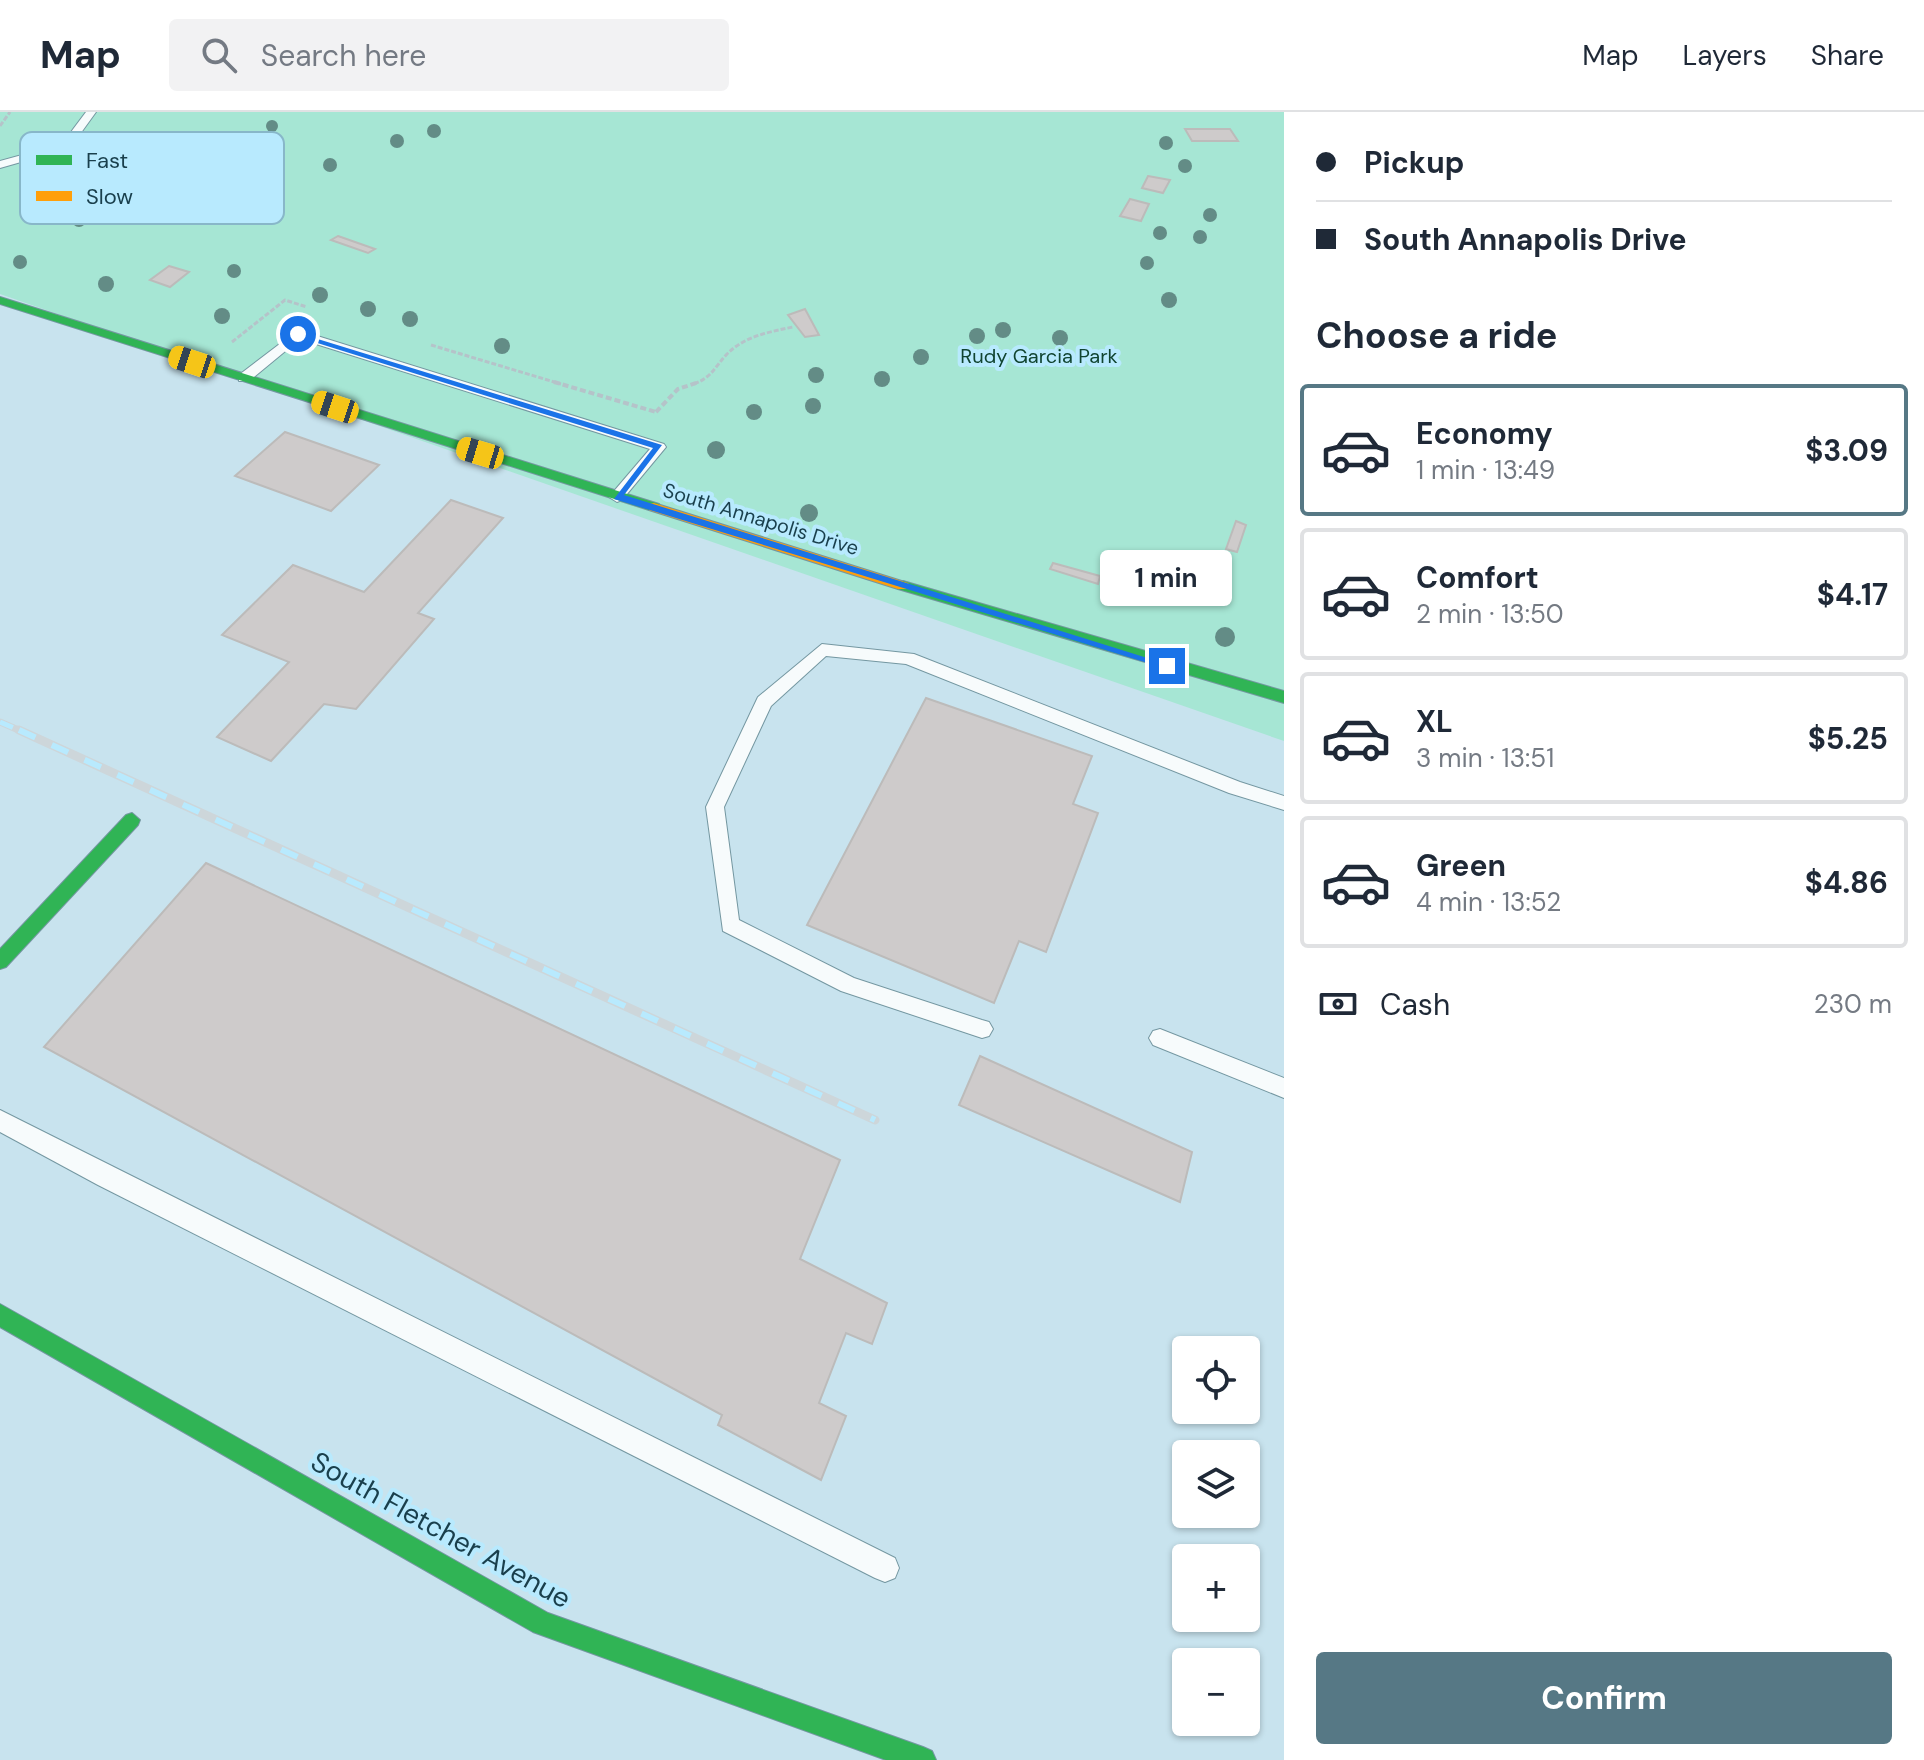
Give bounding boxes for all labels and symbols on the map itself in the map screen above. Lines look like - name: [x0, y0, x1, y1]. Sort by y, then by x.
- legend: [20, 132, 284, 224]
- text: Fast: [86, 146, 128, 175]
- text: Slow: [86, 182, 133, 211]
- route start: [280, 316, 316, 352]
- car: [165, 343, 219, 381]
- park label: Rudy Garcia Park: [960, 343, 1118, 369]
- car: [308, 388, 362, 426]
- car: [454, 435, 506, 471]
- street label: South Annapolis Drive: [660, 477, 862, 561]
- callout: 1 min: [1101, 550, 1233, 606]
- route end: [1149, 648, 1185, 684]
- street label: South Fletcher Avenue: [305, 1443, 577, 1617]

